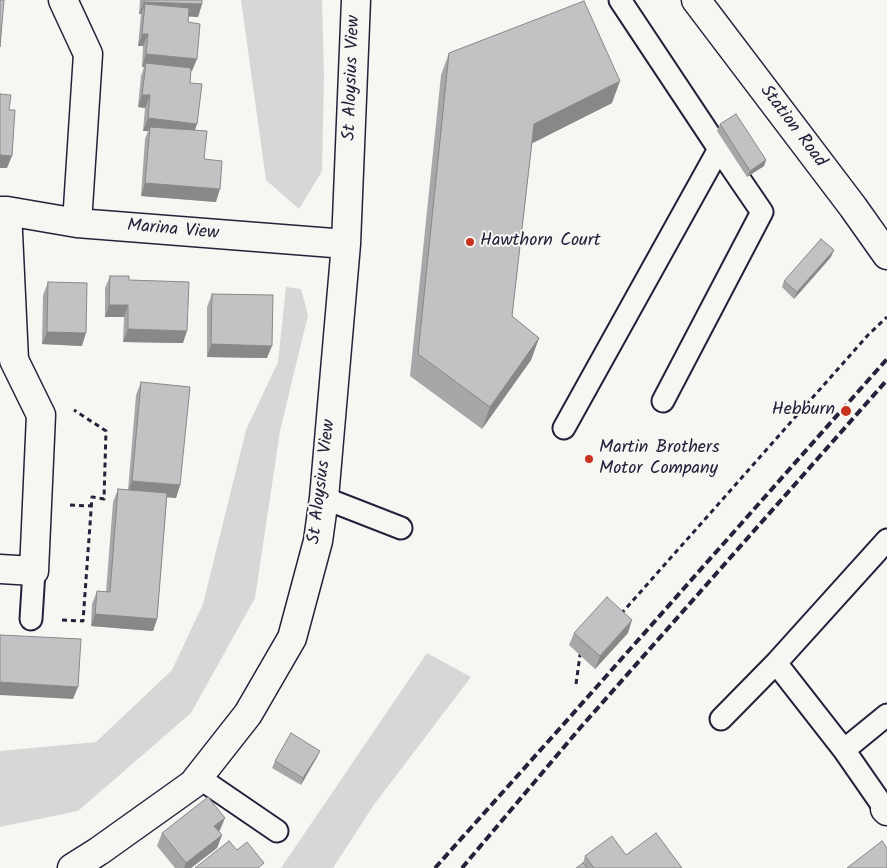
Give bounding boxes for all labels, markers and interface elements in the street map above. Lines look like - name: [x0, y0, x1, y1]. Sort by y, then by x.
- street label: St Aloysius View: [340, 15, 366, 141]
- street label: Station Road: [754, 82, 830, 172]
- street label: Marina View: [126, 216, 220, 246]
- place label: Hawthorn Court: [480, 231, 601, 253]
- marker: Hawthorn Court: [464, 236, 476, 248]
- place label: Hebburn: [772, 400, 835, 422]
- marker: Hebburn: [839, 404, 853, 418]
- street label: St Aloysius View: [305, 419, 341, 545]
- place label: Martin Brothers Motor Company: [599, 438, 720, 480]
- marker: Martin Brothers Motor Company: [583, 453, 595, 465]

